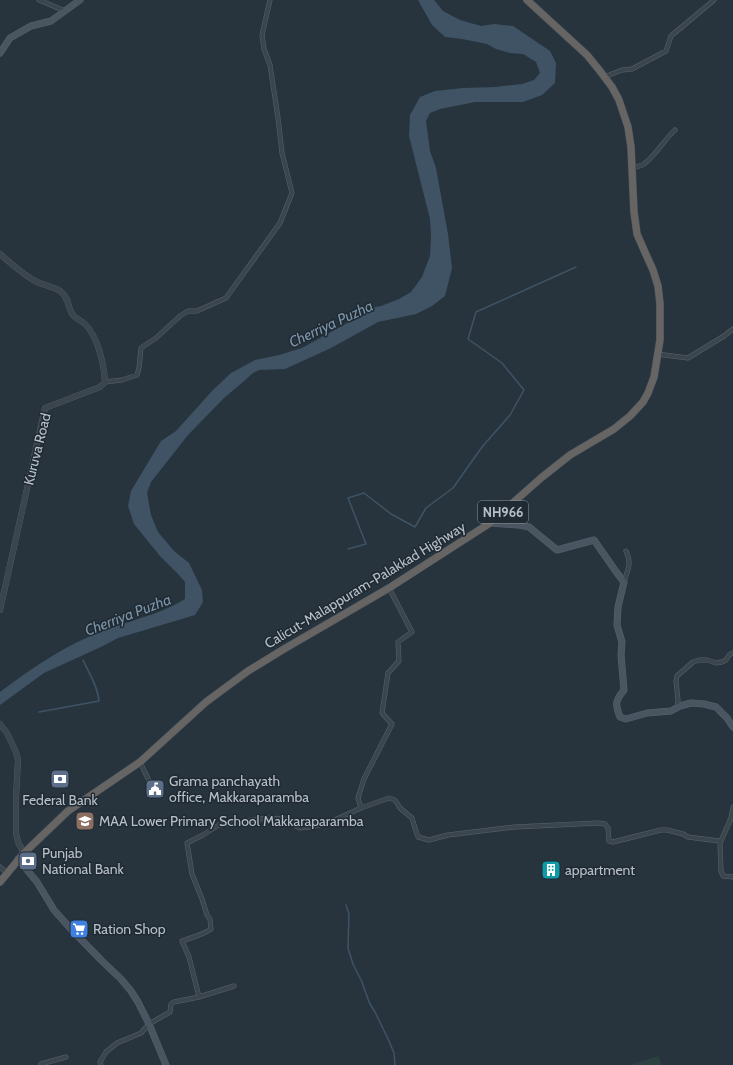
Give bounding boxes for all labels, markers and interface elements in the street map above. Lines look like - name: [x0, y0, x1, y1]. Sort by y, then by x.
- water label: Cherriya Puzha: [286, 297, 376, 351]
- street label: Kuruva Road: [19, 411, 55, 487]
- road number: NH966: [478, 501, 528, 523]
- street label: Calicut-Malappuram-Palakkad Highway: [261, 518, 469, 652]
- water label: Cherriya Puzha: [82, 590, 174, 640]
- bank icon: Federal Bank: [49, 768, 71, 790]
- place label: Grama panchayath office, Makkaraparamba: [169, 772, 309, 806]
- public building icon: Grama panchayath office, Makkaraparamba: [144, 778, 166, 800]
- place label: Federal Bank: [22, 791, 98, 809]
- school or university icon: MAA Lower Primary School Makkaraparamba: [74, 810, 96, 832]
- place label: MAA Lower Primary School Makkaraparamba: [99, 812, 364, 830]
- place label: Punjab National Bank: [42, 844, 125, 878]
- bank icon: Punjab National Bank: [17, 850, 39, 872]
- building icon: appartment: [540, 859, 562, 881]
- place label: appartment: [565, 861, 635, 879]
- supermarket icon: Ration Shop: [68, 918, 90, 940]
- place label: Ration Shop: [93, 920, 166, 938]

